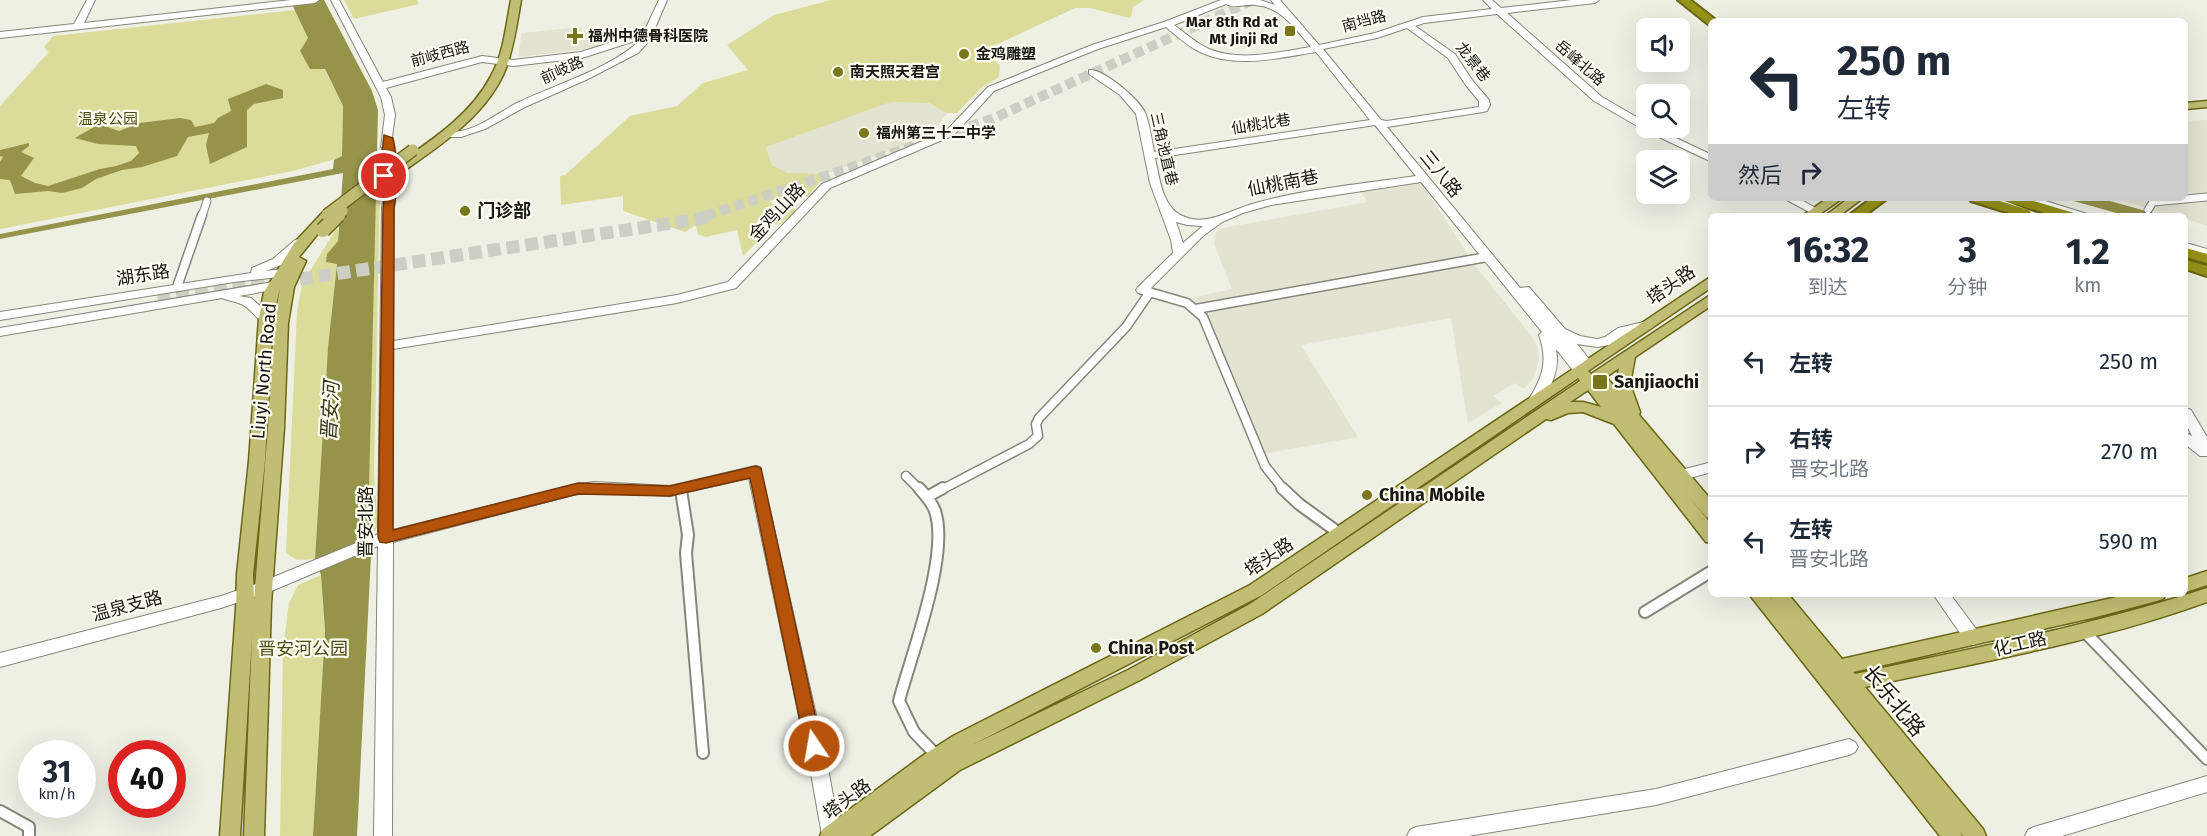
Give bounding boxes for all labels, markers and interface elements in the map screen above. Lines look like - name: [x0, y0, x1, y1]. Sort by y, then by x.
- street label: 南垱路: [1340, 6, 1388, 36]
- place label: Mar 8th Rd at Mt Jinji Rd: [1186, 13, 1278, 48]
- map controls: [1636, 18, 1690, 204]
- button: sound: [1636, 18, 1690, 72]
- marker: Mar 8th Rd at Mt Jinji Rd: [1283, 24, 1297, 38]
- marker: 福州中德骨科医院: [566, 27, 584, 45]
- place label: 福州中德骨科医院: [588, 27, 708, 45]
- text: 250 m: [1837, 36, 1951, 86]
- street label: 岳峰北路: [1551, 37, 1609, 89]
- street label: 前岐西路: [409, 38, 471, 70]
- street label: 龙景巷: [1452, 39, 1494, 85]
- icon: left: [1738, 42, 1816, 120]
- place label: 金鸡雕塑: [976, 45, 1036, 63]
- marker: 金鸡雕塑: [957, 47, 971, 61]
- street label: 前岐路: [538, 53, 586, 87]
- place label: 南天照天君宫: [850, 63, 940, 81]
- marker: 南天照天君宫: [831, 65, 845, 79]
- button: search: [1636, 84, 1690, 138]
- text: 左转: [1837, 93, 1891, 125]
- park label: 温泉公园: [78, 110, 138, 128]
- street label: 三角池直巷: [1147, 110, 1181, 188]
- street label: 仙桃北巷: [1230, 110, 1292, 138]
- place label: 福州第三十二中学: [876, 124, 996, 142]
- marker: 福州第三十二中学: [857, 126, 871, 140]
- street label: 三八路: [1415, 146, 1467, 202]
- pin: [358, 150, 409, 201]
- button: layers: [1636, 150, 1690, 204]
- icon: right: [1794, 156, 1827, 189]
- icon: arrive: [367, 159, 400, 192]
- text: 然后: [1738, 162, 1782, 189]
- street label: 仙桃南巷: [1246, 165, 1320, 201]
- street label: 金鸡山路: [744, 178, 810, 246]
- place label: 门诊部: [477, 200, 531, 222]
- marker: 门诊部: [458, 204, 472, 218]
- text: 16:32: [1786, 228, 1869, 272]
- text: 3: [1958, 228, 1977, 272]
- text: 1.2: [2066, 230, 2110, 274]
- street label: 湖东路: [115, 260, 171, 290]
- street label: 塔头路: [1643, 261, 1699, 309]
- text: km: [2074, 273, 2101, 297]
- text: 到达: [1808, 275, 1848, 299]
- text: 分钟: [1948, 275, 1988, 299]
- street label: Liuyi North Road: [247, 302, 281, 440]
- icon: left: [1738, 345, 1771, 378]
- text: 250 m: [2099, 348, 2158, 375]
- text: 左转: [1789, 350, 1833, 377]
- place label: Sanjiaochi: [1614, 371, 1699, 393]
- marker: Sanjiaochi: [1591, 373, 1609, 391]
- water label: 晋安河: [316, 376, 344, 442]
- text: 右转: [1789, 426, 1833, 453]
- icon: right: [1738, 435, 1771, 468]
- text: 270 m: [2101, 438, 2158, 465]
- text: 晋安北路: [1789, 457, 1869, 481]
- place label: China Mobile: [1379, 484, 1485, 506]
- street label: 晋安北路: [355, 486, 377, 558]
- marker: China Mobile: [1360, 488, 1374, 502]
- text: 左转: [1789, 516, 1833, 543]
- icon: left: [1738, 525, 1771, 558]
- text: 590 m: [2099, 528, 2158, 555]
- street label: 塔头路: [1240, 533, 1298, 581]
- text: 晋安北路: [1789, 547, 1869, 571]
- street label: 温泉支路: [89, 586, 165, 626]
- street label: 化工路: [1991, 627, 2049, 661]
- place label: China Post: [1108, 637, 1196, 659]
- park label: 晋安河公园: [258, 638, 348, 660]
- marker: China Post: [1089, 641, 1103, 655]
- street label: 长乐北路: [1857, 660, 1931, 742]
- position arrow: [782, 714, 846, 778]
- speed limit sign: 40: [108, 740, 186, 818]
- text: 31: [43, 754, 71, 790]
- street label: 塔头路: [819, 774, 875, 824]
- text: km/h: [38, 785, 76, 803]

